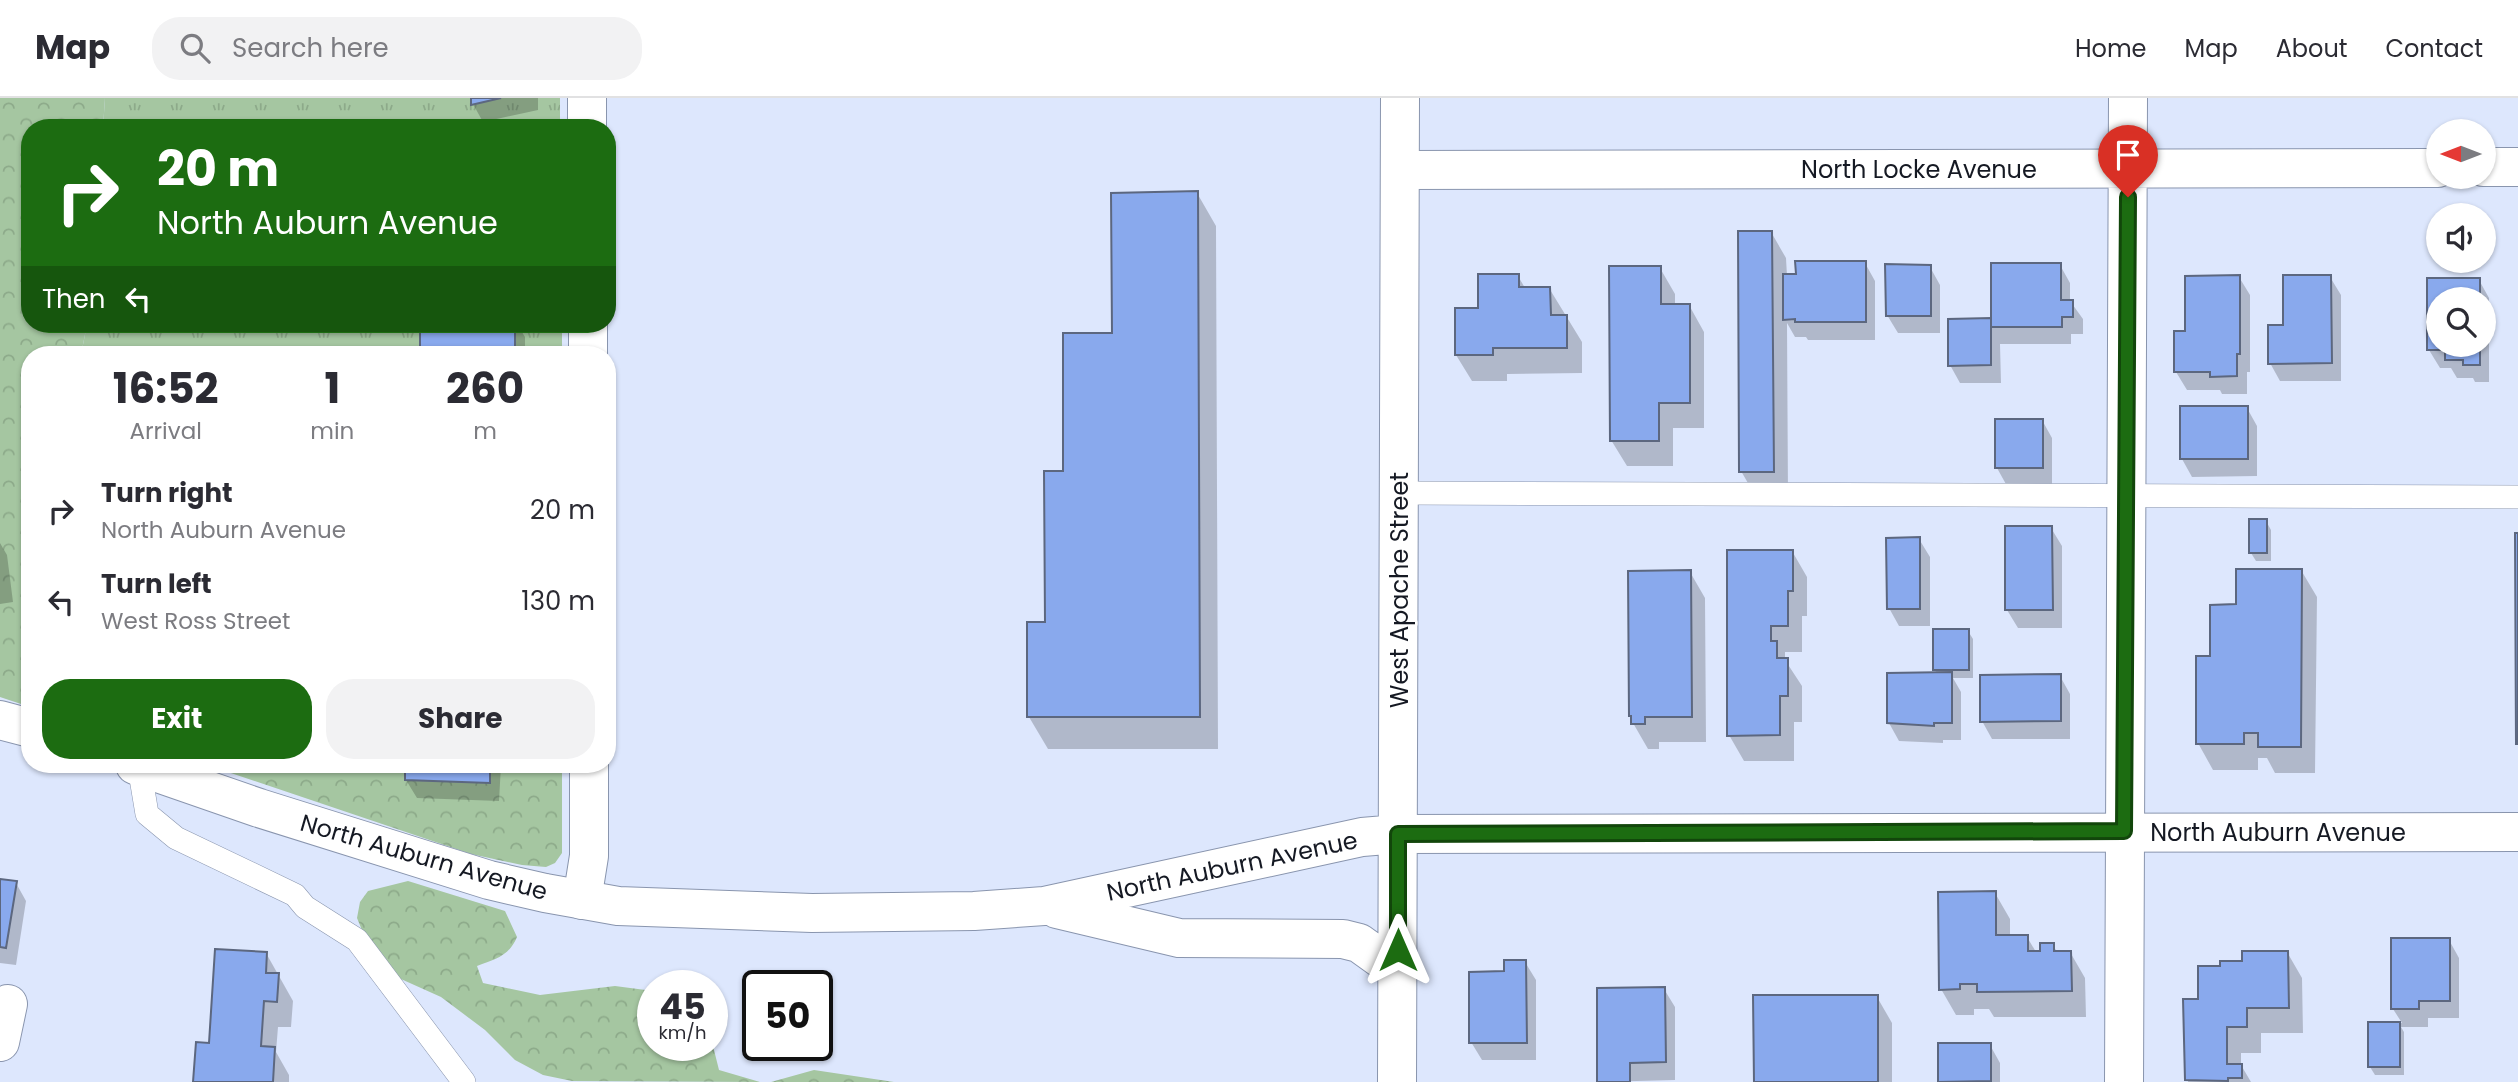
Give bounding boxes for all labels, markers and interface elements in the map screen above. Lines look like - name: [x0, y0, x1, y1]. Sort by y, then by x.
- search box: [152, 17, 642, 80]
- text: Map: [35, 24, 110, 71]
- icon: search: [176, 29, 214, 67]
- text: Search here: [232, 30, 389, 66]
- text: Home: [2075, 32, 2147, 65]
- text: Map: [2185, 32, 2238, 65]
- text: About: [2276, 32, 2347, 65]
- text: Contact: [2385, 32, 2483, 65]
- north arrow: [2426, 119, 2496, 189]
- map controls: [2426, 119, 2496, 357]
- pin: [2098, 125, 2158, 197]
- text: 20 m: [157, 135, 279, 203]
- icon: arrive: [2109, 136, 2147, 174]
- icon: right: [42, 147, 133, 238]
- street label: North Locke Avenue: [1801, 153, 2037, 186]
- text: North Auburn Avenue: [157, 200, 498, 245]
- button: sound: [2426, 203, 2496, 273]
- icon: left: [119, 280, 157, 318]
- text: Then: [42, 281, 105, 317]
- button: search: [2426, 287, 2496, 357]
- text: 16:52: [113, 359, 219, 418]
- text: 1: [324, 359, 340, 418]
- text: 260: [446, 359, 524, 418]
- text: Arrival: [129, 415, 202, 447]
- text: min: [310, 415, 354, 447]
- text: m: [473, 415, 497, 447]
- street label: West Apache Street: [1383, 472, 1416, 708]
- text: Turn right: [101, 475, 233, 511]
- icon: right: [42, 492, 80, 530]
- text: 20 m: [530, 492, 595, 528]
- text: North Auburn Avenue: [101, 514, 346, 546]
- text: Turn left: [101, 566, 212, 602]
- icon: left: [42, 583, 80, 621]
- text: 130 m: [521, 583, 595, 619]
- text: West Ross Street: [101, 605, 290, 637]
- button: Exit: [42, 679, 312, 759]
- button: Share: [326, 679, 595, 759]
- street label: North Auburn Avenue: [297, 806, 551, 908]
- street label: North Auburn Avenue: [2150, 816, 2406, 849]
- street label: North Auburn Avenue: [1104, 823, 1360, 909]
- position arrow: [1361, 913, 1435, 987]
- speed limit sign: 50: [742, 970, 833, 1061]
- text: 45: [659, 982, 706, 1031]
- text: km/h: [659, 1020, 706, 1045]

